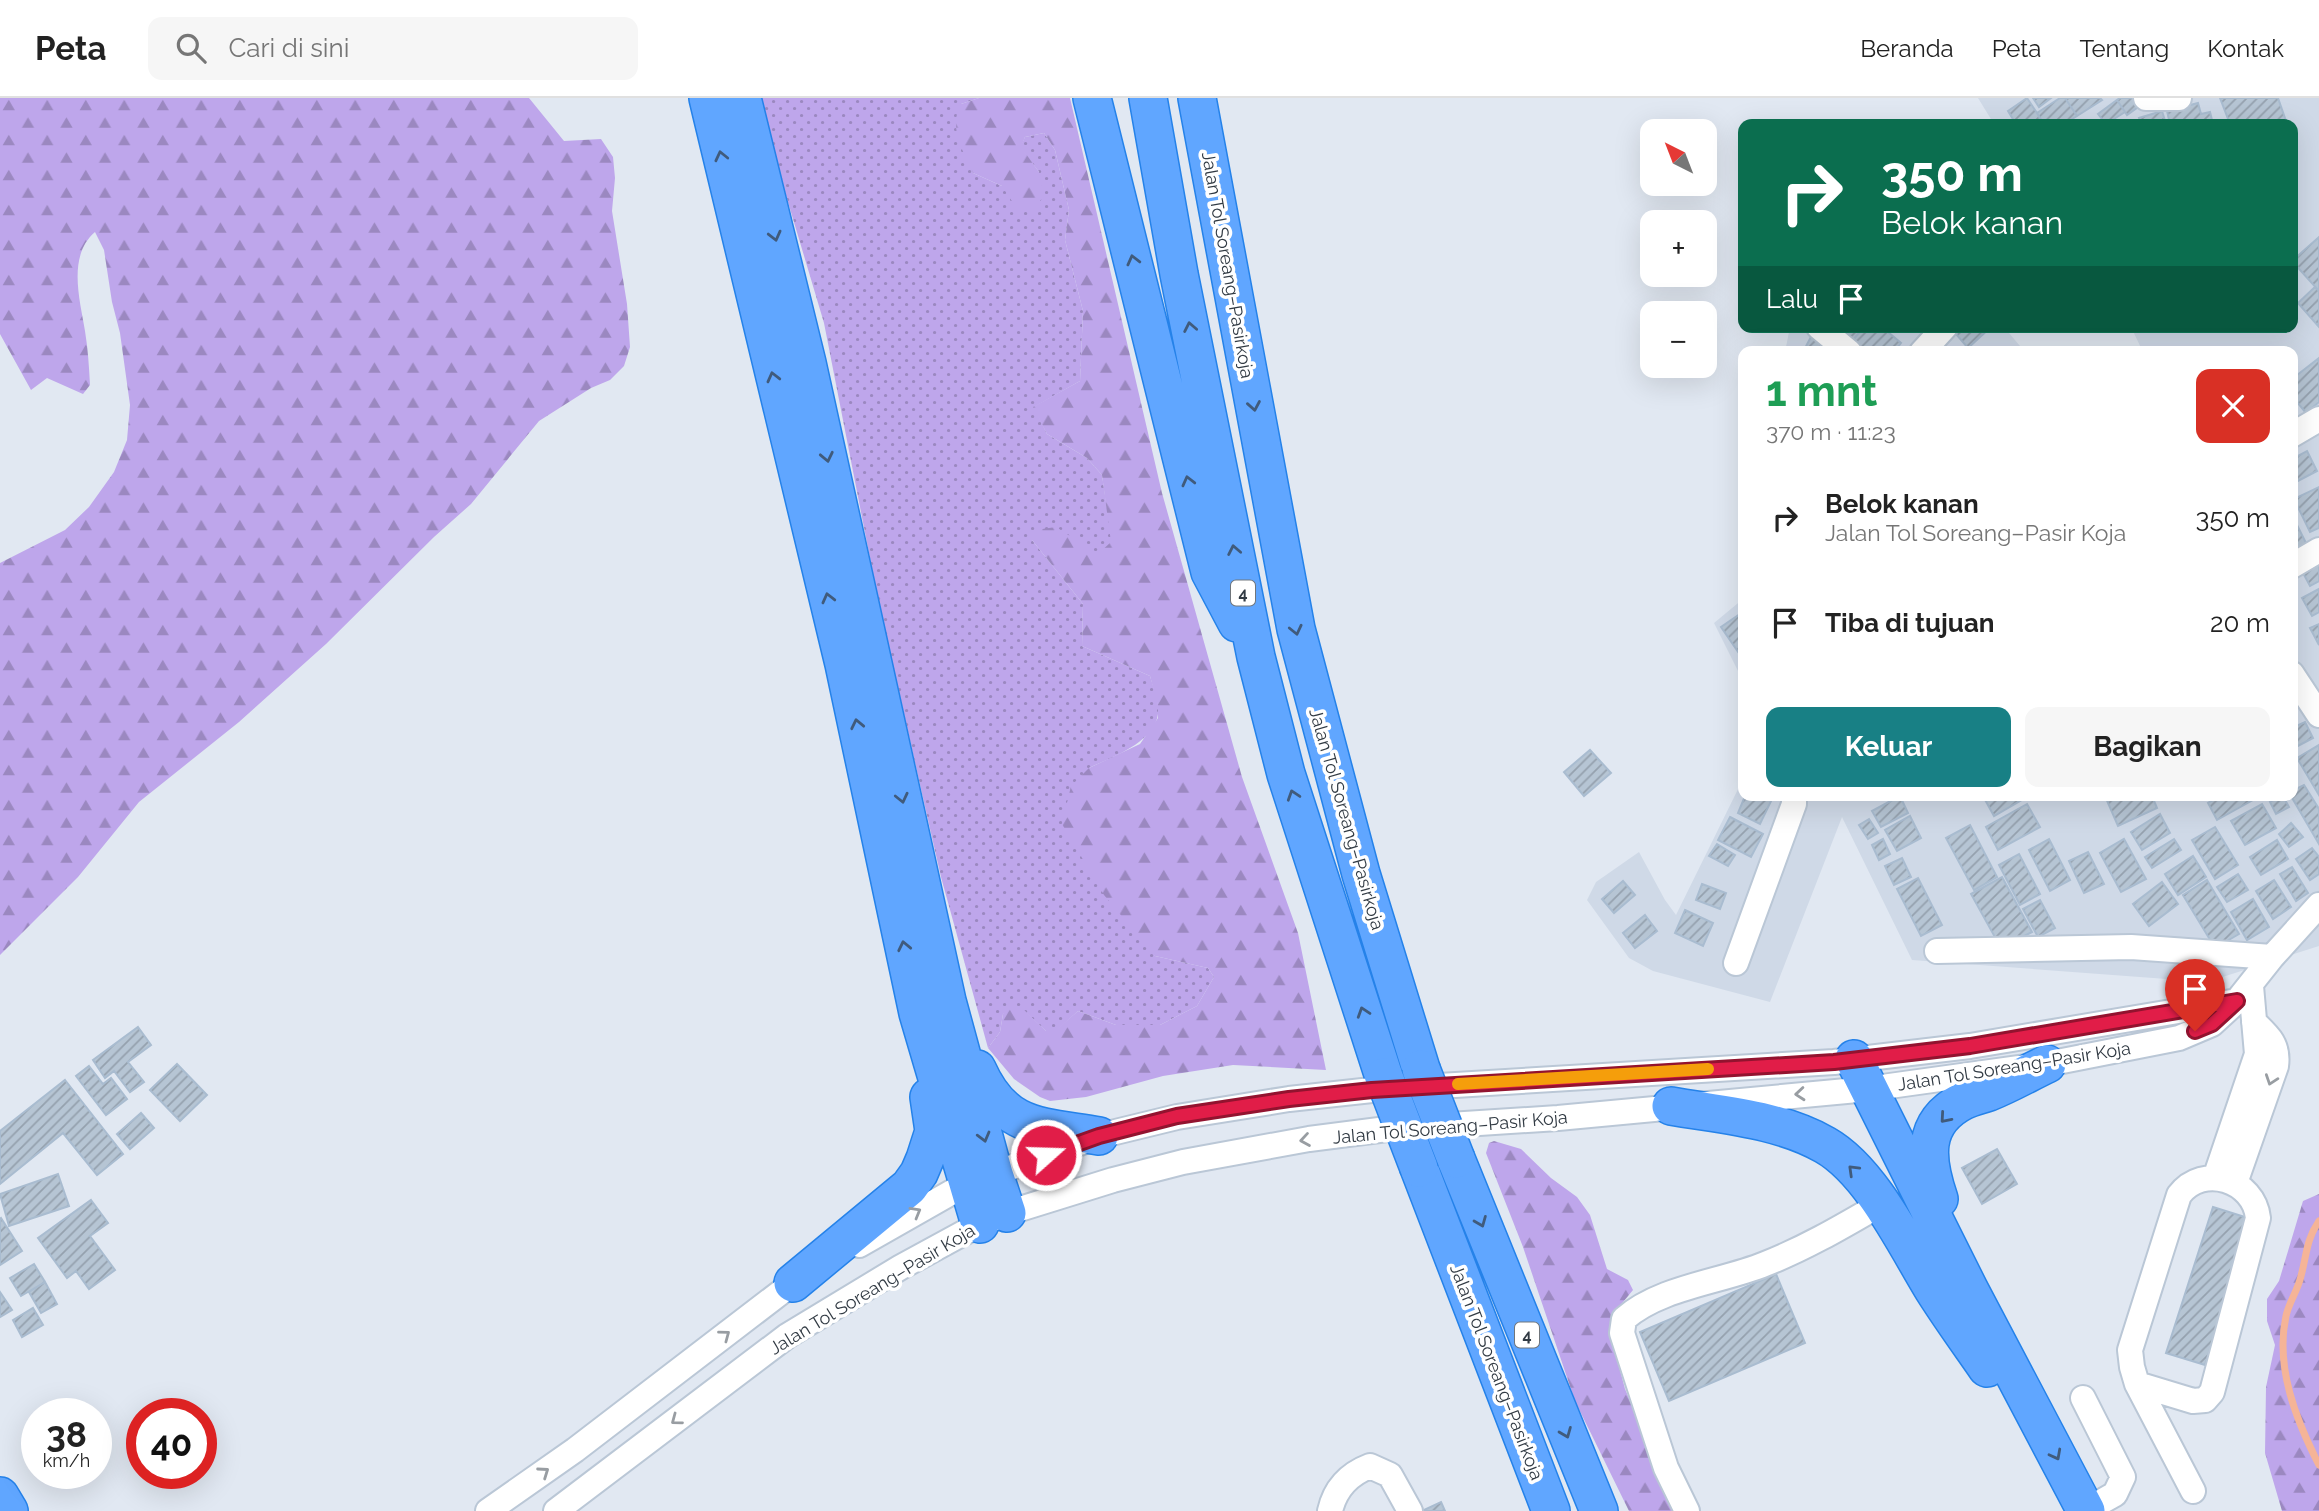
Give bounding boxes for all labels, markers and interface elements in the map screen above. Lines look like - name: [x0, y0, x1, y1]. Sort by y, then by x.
- search box: [148, 17, 638, 80]
- text: Peta: [35, 29, 106, 68]
- icon: search: [172, 29, 210, 67]
- text: Cari di sini: [228, 33, 349, 63]
- text: Beranda: [1860, 34, 1954, 63]
- text: Peta: [1992, 34, 2041, 63]
- text: Tentang: [2079, 34, 2169, 63]
- text: Kontak: [2207, 34, 2284, 63]
- north arrow: [1640, 119, 1717, 196]
- map controls: [1640, 119, 1717, 378]
- text: 350 m: [1881, 145, 2023, 202]
- icon: right: [1766, 147, 1857, 238]
- one-way arrow: [715, 150, 730, 162]
- street label: Jalan Tol Soreang–Pasirkoja: [1198, 150, 1258, 380]
- text: Belok kanan: [1881, 204, 2063, 241]
- button: +: [1640, 210, 1717, 287]
- one-way arrow: [767, 230, 782, 242]
- one-way arrow: [1127, 254, 1141, 266]
- icon: arrive: [1832, 280, 1870, 318]
- text: Lalu: [1766, 284, 1818, 314]
- button: −: [1640, 301, 1717, 378]
- one-way arrow: [1183, 321, 1198, 333]
- text: 1 mnt: [1766, 367, 1877, 416]
- button: close: [2196, 369, 2270, 443]
- one-way arrow: [767, 371, 782, 383]
- one-way arrow: [1246, 400, 1261, 412]
- text: 370 m · 11:23: [1766, 418, 1896, 445]
- one-way arrow: [819, 451, 834, 463]
- one-way arrow: [1181, 475, 1196, 487]
- text: Belok kanan: [1825, 489, 1979, 519]
- icon: right: [1766, 499, 1804, 537]
- text: 350 m: [2196, 503, 2270, 533]
- text: Jalan Tol Soreang–Pasir Koja: [1825, 519, 2126, 546]
- one-way arrow: [1228, 544, 1243, 556]
- road number: 4: [1231, 580, 1255, 606]
- one-way arrow: [822, 592, 836, 604]
- icon: arrive: [1766, 604, 1804, 642]
- text: Tiba di tujuan: [1825, 608, 1995, 638]
- text: 20 m: [2210, 608, 2270, 638]
- one-way arrow: [1288, 624, 1302, 636]
- street label: Jalan Tol Soreang–Pasirkoja: [1305, 706, 1389, 932]
- button: Keluar: [1766, 707, 2011, 787]
- button: Bagikan: [2025, 707, 2270, 787]
- one-way arrow: [850, 718, 865, 730]
- one-way arrow: [1287, 790, 1301, 802]
- one-way arrow: [893, 792, 908, 804]
- one-way arrow: [898, 940, 913, 952]
- pin: [2165, 959, 2225, 1031]
- icon: arrive: [2176, 970, 2214, 1008]
- one-way arrow: [1357, 1006, 1371, 1018]
- street label: Jalan Tol Soreang–Pasir Koja: [1896, 1037, 2132, 1095]
- one-way arrow: [2265, 1074, 2279, 1086]
- one-way arrow: [1794, 1087, 1806, 1102]
- street label: Jalan Tol Soreang–Pasir Koja: [1332, 1106, 1568, 1148]
- one-way arrow: [1941, 1109, 1953, 1122]
- position arrow: [1009, 1118, 1083, 1192]
- one-way arrow: [976, 1131, 990, 1143]
- one-way arrow: [1299, 1132, 1311, 1147]
- one-way arrow: [1848, 1165, 1861, 1178]
- one-way arrow: [909, 1207, 922, 1220]
- one-way arrow: [1473, 1216, 1487, 1228]
- street label: Jalan Tol Soreang–Pasir Koja: [766, 1219, 978, 1359]
- street label: Jalan Tol Soreang–Pasirkoja: [1446, 1261, 1548, 1483]
- road number: 4: [1515, 1322, 1539, 1348]
- one-way arrow: [717, 1330, 730, 1343]
- speed limit sign: 40: [126, 1398, 217, 1489]
- one-way arrow: [672, 1412, 684, 1425]
- text: 38: [46, 1414, 87, 1455]
- one-way arrow: [1558, 1427, 1572, 1439]
- one-way arrow: [2048, 1448, 2062, 1460]
- text: km/h: [43, 1450, 90, 1471]
- one-way arrow: [536, 1468, 549, 1480]

